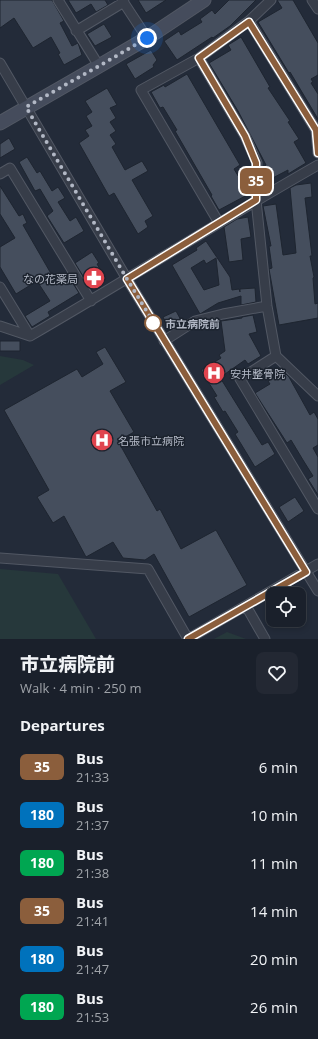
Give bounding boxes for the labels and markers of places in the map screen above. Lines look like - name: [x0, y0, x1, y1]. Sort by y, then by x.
- pharmacy icon: なの花薬局: [81, 265, 107, 291]
- place label: なの花薬局: [23, 271, 78, 286]
- marker: 市立病院前: [144, 314, 162, 332]
- place label: 市立病院前: [165, 316, 220, 331]
- hospital icon: 安井整骨院: [201, 360, 227, 386]
- place label: 安井整骨院: [230, 366, 285, 381]
- hospital icon: 名張市立病院: [89, 427, 115, 453]
- place label: 名張市立病院: [118, 433, 184, 448]

